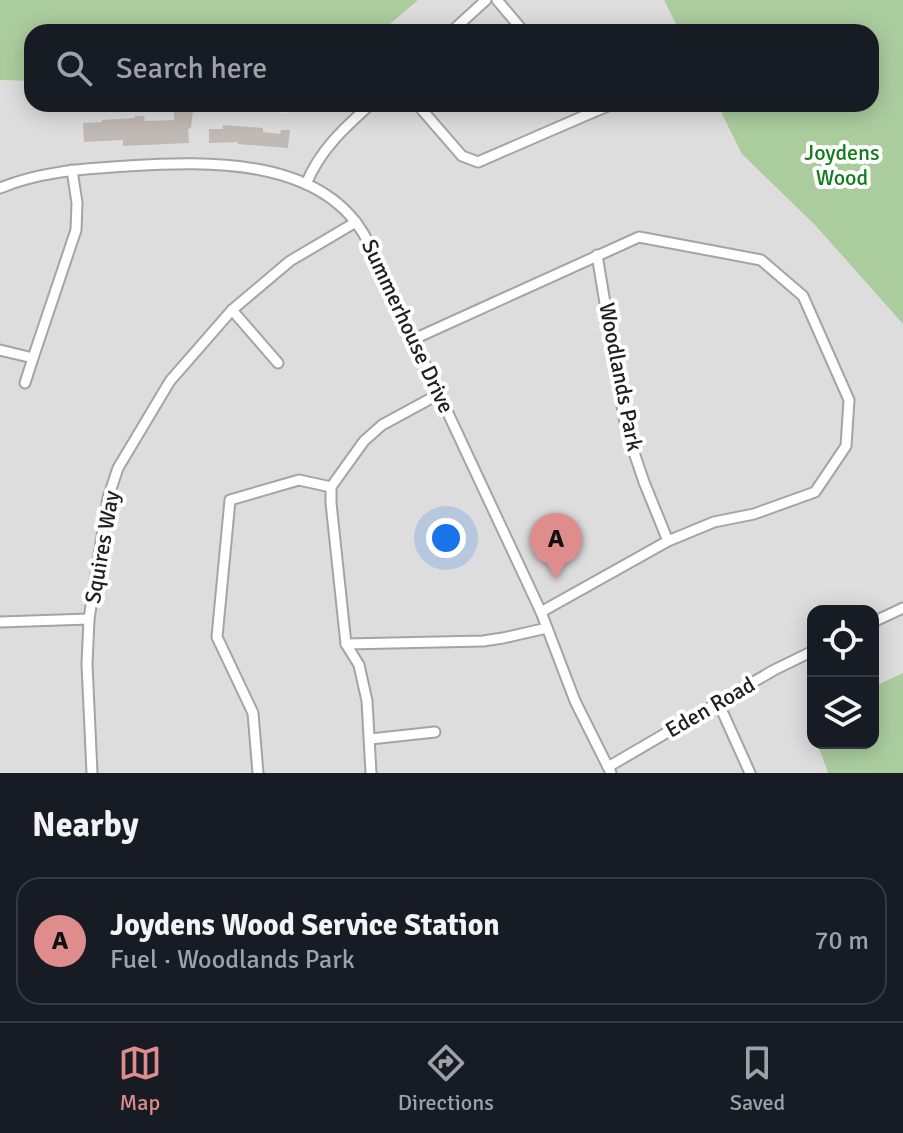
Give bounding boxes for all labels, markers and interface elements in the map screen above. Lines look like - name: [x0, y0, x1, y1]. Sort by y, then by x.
- search box: [24, 24, 879, 112]
- icon: search: [52, 46, 96, 90]
- text: Search here: [116, 50, 267, 87]
- park label: Joydens Wood: [804, 139, 880, 191]
- street label: Summerhouse Drive: [356, 235, 460, 417]
- street label: Woodlands Park: [593, 301, 649, 453]
- street label: Squires Way: [79, 488, 125, 605]
- pin: A: [530, 513, 582, 579]
- your location: [426, 518, 466, 558]
- map controls: [807, 605, 879, 749]
- button: locate: [807, 605, 879, 677]
- street label: Eden Road: [660, 671, 760, 743]
- button: layers: [807, 677, 879, 749]
- text: Nearby: [32, 804, 139, 846]
- text: Joydens Wood Service Station: [110, 907, 500, 944]
- text: A: [52, 925, 68, 957]
- text: 70 m: [814, 925, 869, 957]
- text: Fuel · Woodlands Park: [110, 944, 355, 976]
- tab: Map: [118, 1041, 162, 1116]
- tab: Directions: [398, 1041, 494, 1116]
- tab: Saved: [730, 1041, 785, 1116]

